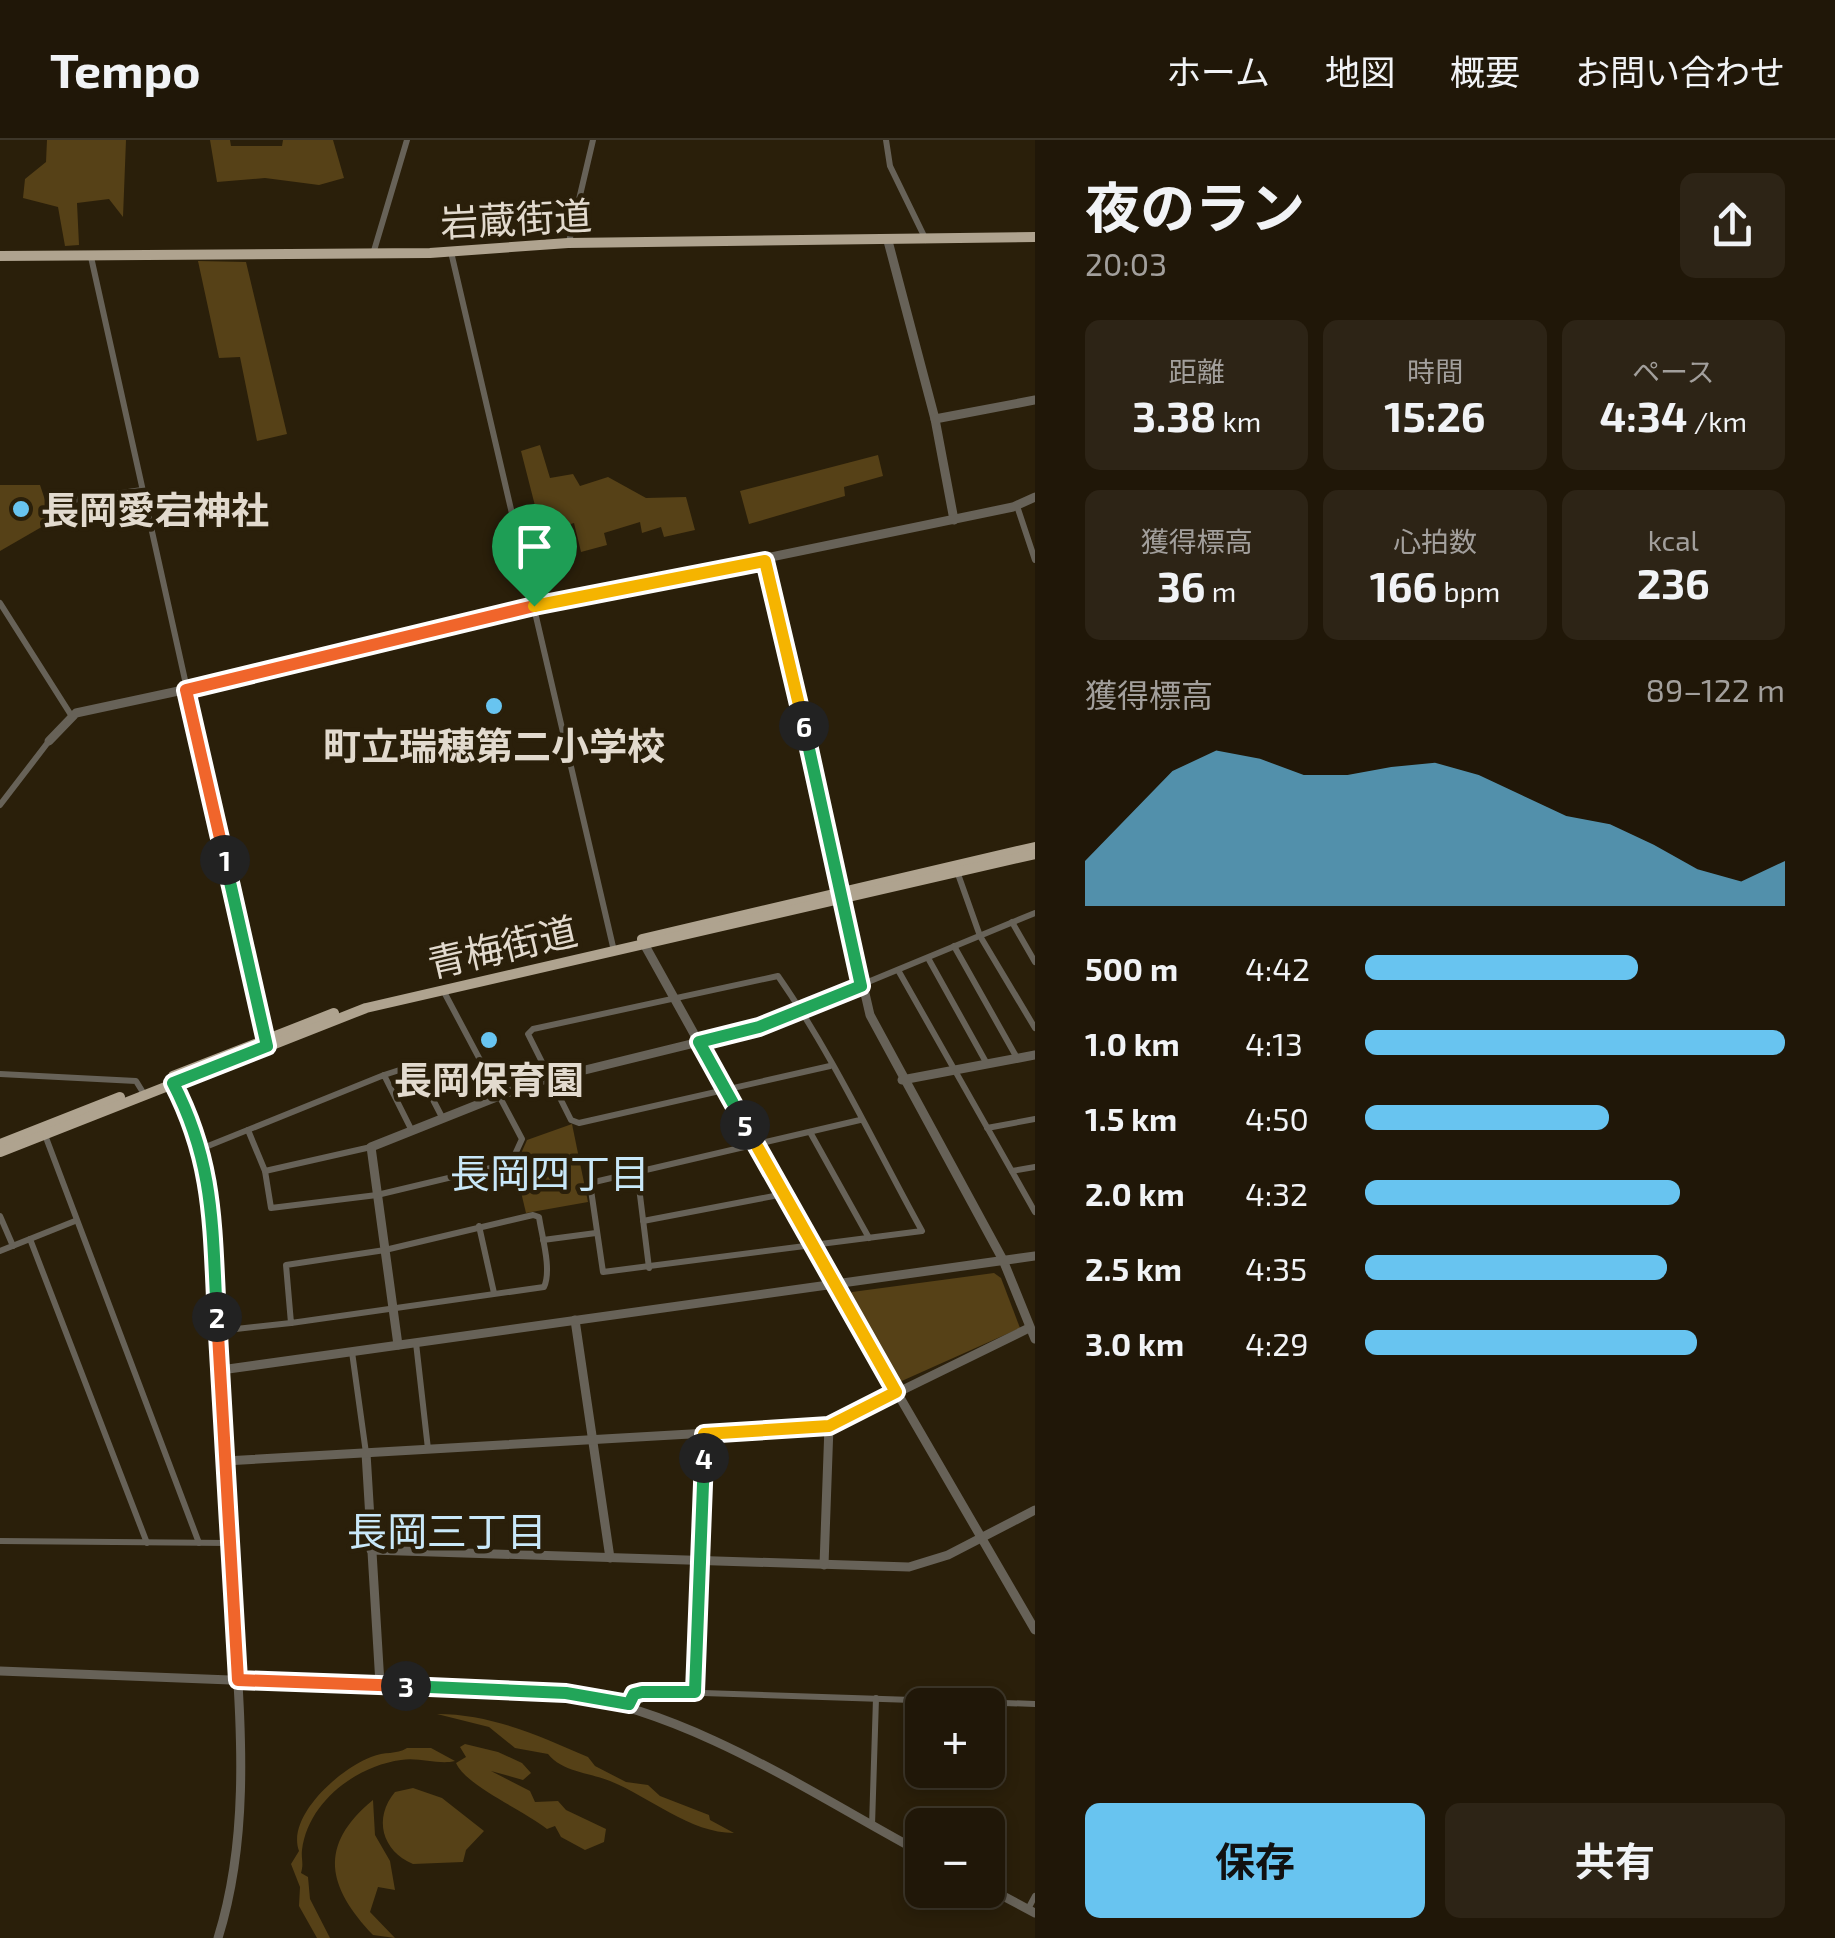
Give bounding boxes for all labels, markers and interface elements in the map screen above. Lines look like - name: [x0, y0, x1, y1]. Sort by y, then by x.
- text: Tempo: [50, 40, 201, 98]
- text: ホーム: [1166, 50, 1270, 92]
- text: 地図: [1325, 50, 1395, 92]
- text: 概要: [1450, 50, 1520, 92]
- text: お問い合わせ: [1575, 50, 1785, 92]
- text: 夜のラン: [1085, 173, 1305, 239]
- button: share: [1680, 173, 1785, 278]
- street label: 岩蔵街道: [439, 191, 593, 245]
- text: 20:03: [1085, 244, 1167, 282]
- text: 距離: [1169, 354, 1225, 388]
- text: 時間: [1407, 354, 1463, 388]
- text: ペース: [1632, 354, 1715, 388]
- text: 3.38: [1132, 390, 1216, 440]
- text: 15:26: [1384, 390, 1486, 440]
- text: 4:34: [1600, 390, 1688, 440]
- text: km: [1216, 404, 1261, 438]
- text: /km: [1688, 404, 1747, 438]
- place label: 長岡愛宕神社: [41, 486, 269, 532]
- marker: 長岡愛宕神社: [10, 498, 32, 520]
- pin: [492, 504, 577, 607]
- icon: arrive: [507, 519, 562, 574]
- text: kcal: [1648, 523, 1699, 557]
- text: 獲得標高: [1141, 524, 1253, 558]
- text: 心拍数: [1393, 524, 1477, 558]
- text: 236: [1637, 557, 1710, 607]
- text: 36: [1157, 560, 1206, 610]
- text: 166: [1370, 560, 1437, 610]
- text: m: [1206, 574, 1236, 608]
- text: bpm: [1437, 574, 1500, 608]
- text: 89–122 m: [1645, 670, 1785, 708]
- text: 獲得標高: [1085, 675, 1213, 713]
- marker: 町立瑞穂第二小学校: [483, 695, 505, 717]
- pin: 6: [779, 701, 829, 751]
- text: 6: [796, 709, 812, 743]
- place label: 町立瑞穂第二小学校: [323, 722, 665, 768]
- pin: 1: [200, 835, 250, 885]
- text: 1: [219, 843, 231, 877]
- street label: 青梅街道: [423, 906, 581, 986]
- text: 500 m: [1085, 949, 1178, 987]
- text: 4:42: [1245, 949, 1310, 987]
- text: 1.0 km: [1085, 1024, 1180, 1062]
- text: 4:13: [1245, 1024, 1303, 1062]
- marker: 長岡保育園: [478, 1029, 500, 1051]
- place label: 長岡保育園: [394, 1056, 584, 1102]
- text: 1.5 km: [1085, 1099, 1177, 1137]
- text: 4:50: [1245, 1099, 1309, 1137]
- pin: 5: [720, 1100, 770, 1150]
- text: 5: [737, 1108, 753, 1142]
- district label: 長岡四丁目: [450, 1148, 650, 1196]
- text: 2.0 km: [1085, 1174, 1185, 1212]
- text: 4:32: [1245, 1174, 1308, 1212]
- text: 2.5 km: [1085, 1249, 1182, 1287]
- text: 4:35: [1245, 1249, 1307, 1287]
- pin: 2: [192, 1292, 242, 1342]
- text: 2: [209, 1300, 225, 1334]
- text: 3.0 km: [1085, 1324, 1184, 1362]
- text: 4:29: [1245, 1324, 1309, 1362]
- pin: 4: [679, 1433, 729, 1483]
- text: 4: [695, 1441, 713, 1475]
- district label: 長岡三丁目: [347, 1506, 547, 1554]
- pin: 3: [381, 1661, 431, 1711]
- text: 3: [398, 1669, 414, 1703]
- map controls: [905, 1688, 1005, 1908]
- button: +: [905, 1688, 1005, 1788]
- button: 保存: [1085, 1803, 1425, 1918]
- button: 共有: [1445, 1803, 1785, 1918]
- button: −: [905, 1808, 1005, 1908]

